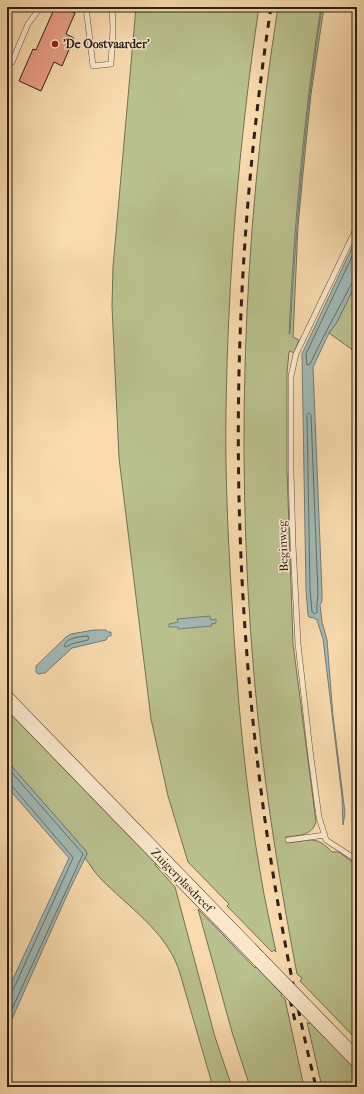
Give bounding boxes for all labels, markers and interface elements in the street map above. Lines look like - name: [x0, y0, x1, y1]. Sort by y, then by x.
- place label: 'De Oostvaarder': [63, 37, 150, 51]
- marker: 'De Oostvaarder': [50, 39, 60, 49]
- street label: Beginweg: [275, 519, 291, 572]
- street label: Zuigerplasdreef: [148, 845, 218, 917]

